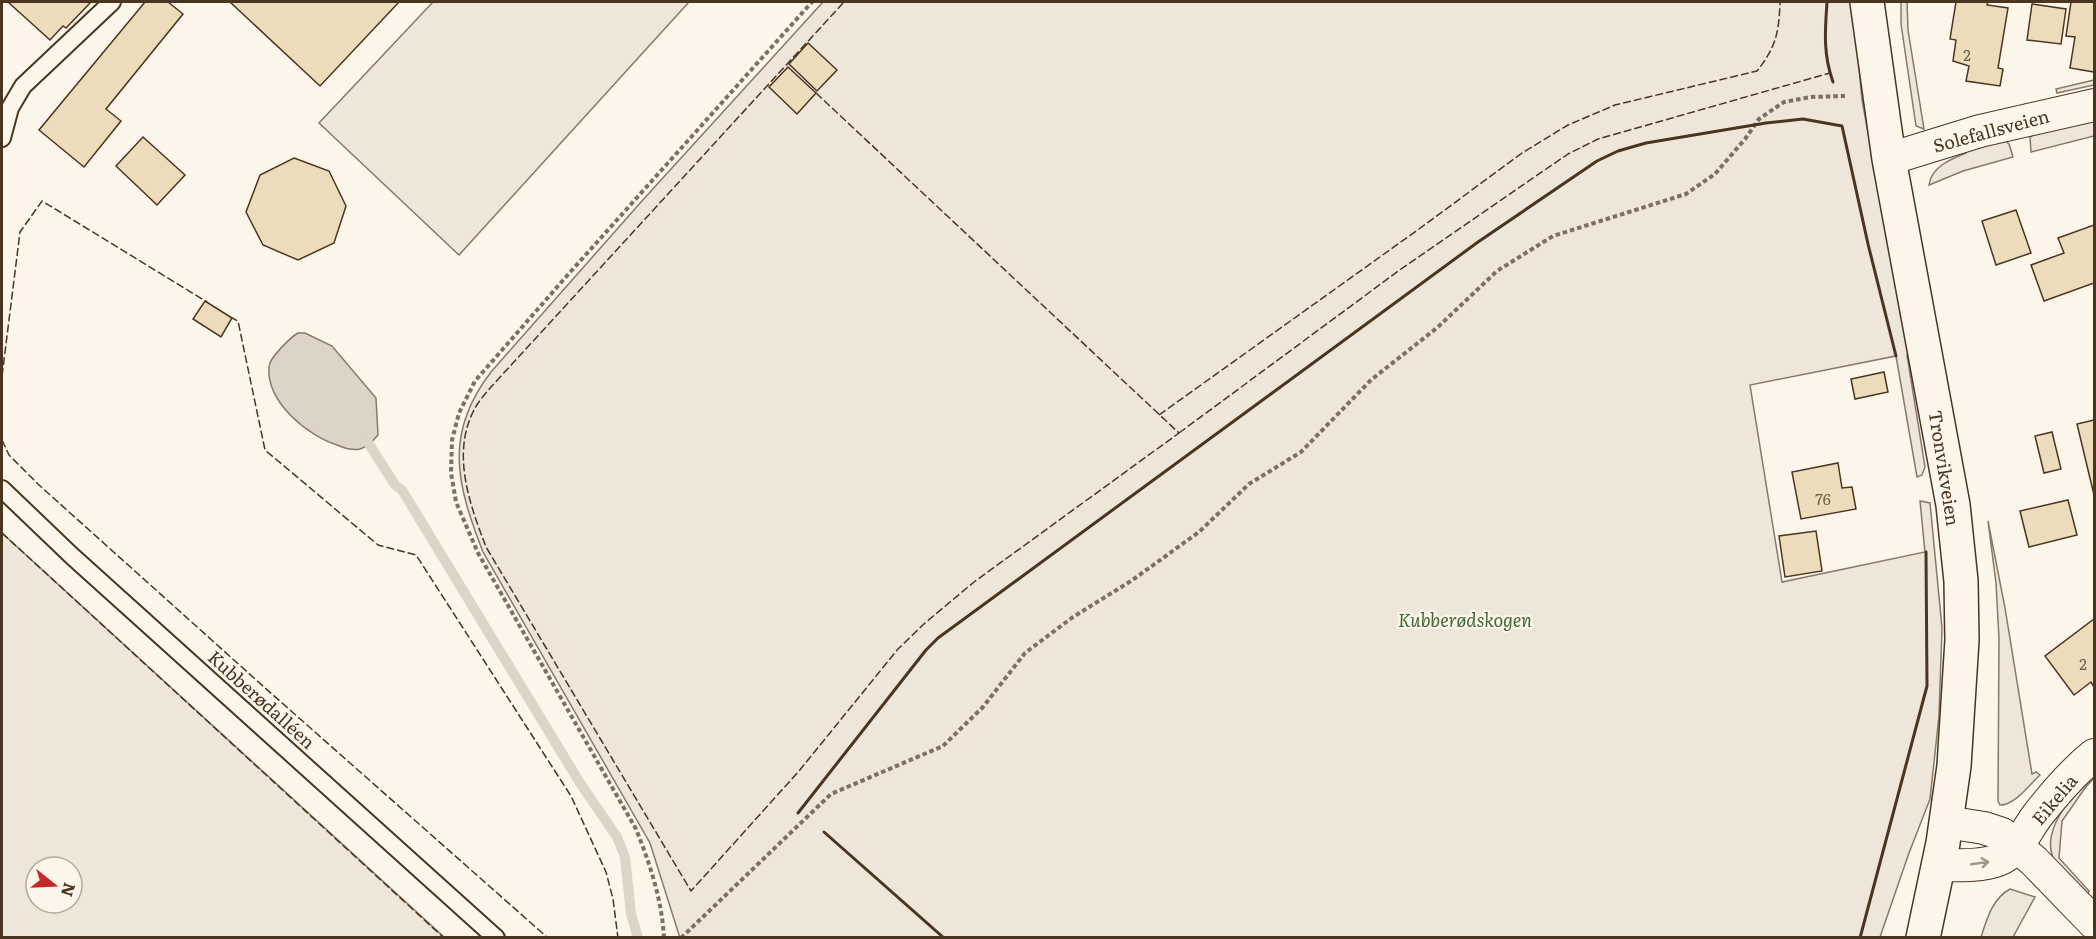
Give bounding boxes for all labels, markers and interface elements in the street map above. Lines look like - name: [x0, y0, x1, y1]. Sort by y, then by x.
- house number: 2: [1963, 43, 1971, 66]
- street label: Solefallsveien: [1930, 101, 2052, 158]
- street label: Tronvikveien: [1923, 408, 1967, 528]
- house number: 76: [1815, 487, 1831, 510]
- park label: Kubberødskogen: [1398, 606, 1532, 633]
- street label: Kubberødalléen: [202, 643, 322, 755]
- house number: 2: [2079, 652, 2087, 675]
- street label: Eikelia: [2025, 767, 2084, 830]
- north arrow: [24, 855, 84, 915]
- one-way arrow: [1969, 858, 1989, 869]
- text: N: [56, 880, 83, 900]

